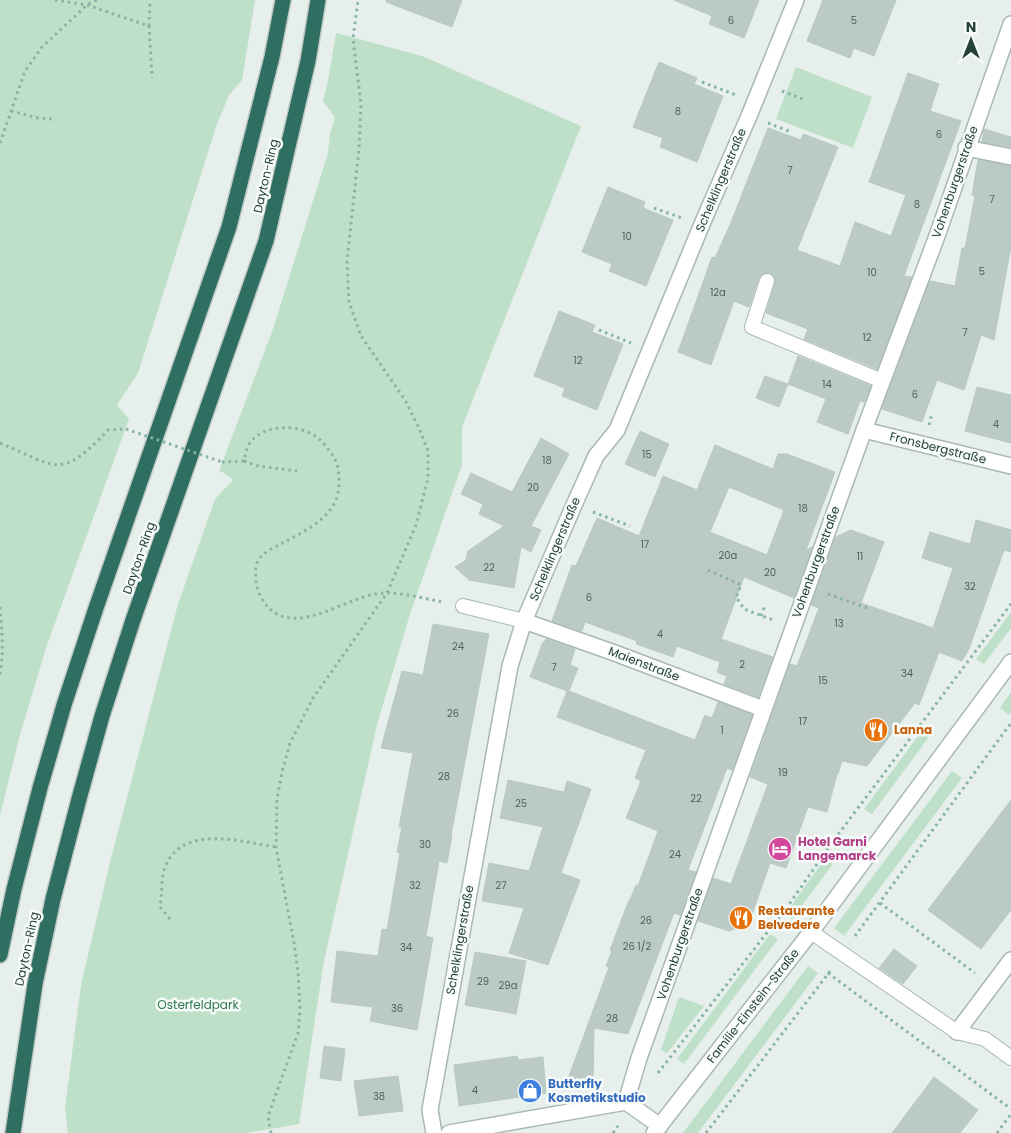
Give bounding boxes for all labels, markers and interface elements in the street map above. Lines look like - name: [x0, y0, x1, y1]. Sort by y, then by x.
- house number: 6: [728, 13, 734, 28]
- house number: 5: [851, 13, 857, 28]
- north arrow: [946, 15, 996, 65]
- text: N: [966, 17, 976, 37]
- house number: 8: [675, 104, 681, 119]
- street label: Vohenburgerstraße: [927, 123, 982, 240]
- street label: Schelklingerstraße: [691, 125, 750, 234]
- house number: 6: [936, 127, 942, 142]
- street label: Dayton-Ring: [249, 137, 282, 215]
- house number: 7: [787, 163, 793, 178]
- house number: 7: [989, 192, 995, 207]
- house number: 8: [914, 197, 920, 212]
- house number: 10: [622, 229, 632, 244]
- house number: 5: [979, 264, 985, 279]
- house number: 10: [867, 265, 877, 280]
- house number: 12a: [710, 285, 726, 300]
- house number: 7: [962, 325, 968, 340]
- house number: 12: [863, 330, 872, 345]
- house number: 12: [574, 353, 583, 368]
- house number: 14: [822, 377, 832, 392]
- house number: 6: [912, 387, 918, 402]
- house number: 4: [993, 417, 999, 432]
- street label: Fronsbergstraße: [888, 427, 988, 468]
- house number: 15: [642, 447, 652, 462]
- house number: 18: [542, 453, 552, 468]
- house number: 20: [527, 480, 539, 495]
- street label: Schelklingerstraße: [525, 494, 584, 603]
- house number: 18: [798, 501, 808, 516]
- street label: Vohenburgerstraße: [787, 504, 844, 620]
- street label: Dayton-Ring: [118, 519, 159, 596]
- house number: 17: [641, 537, 650, 552]
- house number: 20a: [719, 548, 737, 563]
- house number: 11: [857, 549, 863, 564]
- house number: 22: [483, 560, 495, 575]
- house number: 20: [764, 565, 776, 580]
- house number: 32: [964, 579, 976, 594]
- house number: 6: [586, 590, 592, 605]
- house number: 13: [834, 616, 844, 631]
- house number: 4: [657, 627, 663, 642]
- house number: 24: [452, 639, 464, 654]
- street label: Maienstraße: [606, 642, 682, 685]
- house number: 2: [739, 657, 745, 672]
- house number: 7: [551, 660, 557, 675]
- house number: 34: [901, 666, 913, 681]
- house number: 15: [818, 673, 828, 688]
- house number: 26: [447, 706, 459, 721]
- house number: 17: [799, 714, 808, 729]
- restaurant icon: Lanna: [863, 717, 889, 743]
- place label: Lanna: [894, 721, 932, 738]
- house number: 1: [720, 723, 724, 738]
- house number: 19: [778, 765, 788, 780]
- house number: 28: [438, 769, 450, 784]
- house number: 22: [690, 791, 702, 806]
- house number: 25: [515, 796, 527, 811]
- place label: Hotel Garni Langemarck: [798, 833, 877, 864]
- hotel icon: Hotel Garni Langemarck: [767, 836, 793, 862]
- house number: 30: [419, 837, 431, 852]
- house number: 24: [669, 847, 681, 862]
- house number: 32: [409, 878, 421, 893]
- house number: 27: [495, 878, 507, 893]
- street label: Schelklingerstraße: [441, 884, 478, 996]
- street label: Vohenburgerstraße: [652, 885, 707, 1002]
- place label: Restaurante Belvedere: [758, 902, 835, 933]
- restaurant icon: Restaurante Belvedere: [728, 905, 754, 931]
- street label: Dayton-Ring: [10, 910, 43, 988]
- house number: 26: [640, 913, 652, 928]
- house number: 26 1/2: [623, 939, 651, 954]
- house number: 34: [400, 940, 412, 955]
- street label: Familie-Einstein-Straße: [702, 945, 803, 1067]
- house number: 29: [477, 974, 489, 989]
- house number: 29a: [499, 978, 517, 993]
- park label: Osterfeldpark: [157, 996, 239, 1013]
- house number: 36: [391, 1001, 403, 1016]
- house number: 28: [606, 1011, 618, 1026]
- place label: Butterfly Kosmetikstudio: [548, 1075, 646, 1106]
- shop icon: Butterfly Kosmetikstudio: [517, 1078, 543, 1104]
- house number: 4: [472, 1083, 478, 1098]
- house number: 38: [373, 1089, 385, 1104]

